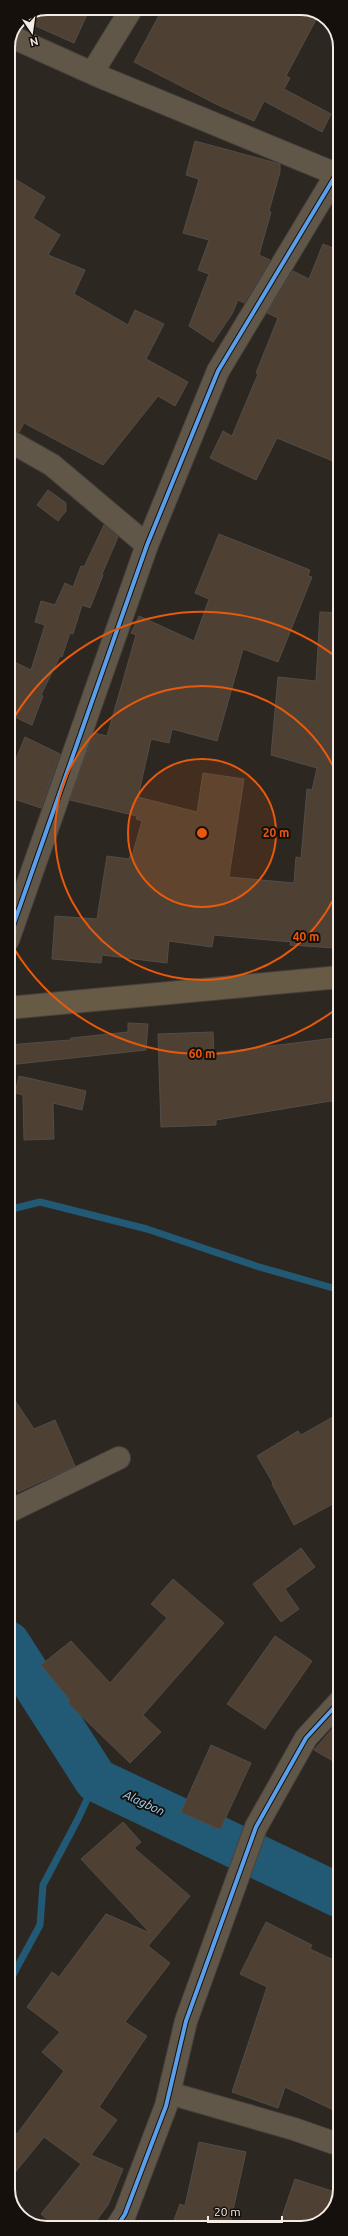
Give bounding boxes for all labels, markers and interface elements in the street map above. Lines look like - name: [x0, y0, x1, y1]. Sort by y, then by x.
- north arrow: [12, 12, 52, 52]
- text: N: [29, 35, 40, 49]
- centre of rings: [195, 826, 209, 840]
- text: 20 m: [263, 826, 289, 839]
- text: 40 m: [293, 930, 319, 943]
- text: 60 m: [189, 1047, 215, 1060]
- water label: Alagbon: [121, 1787, 167, 1818]
- scale bar: [208, 2198, 282, 2224]
- text: 20 m: [214, 2205, 241, 2218]

